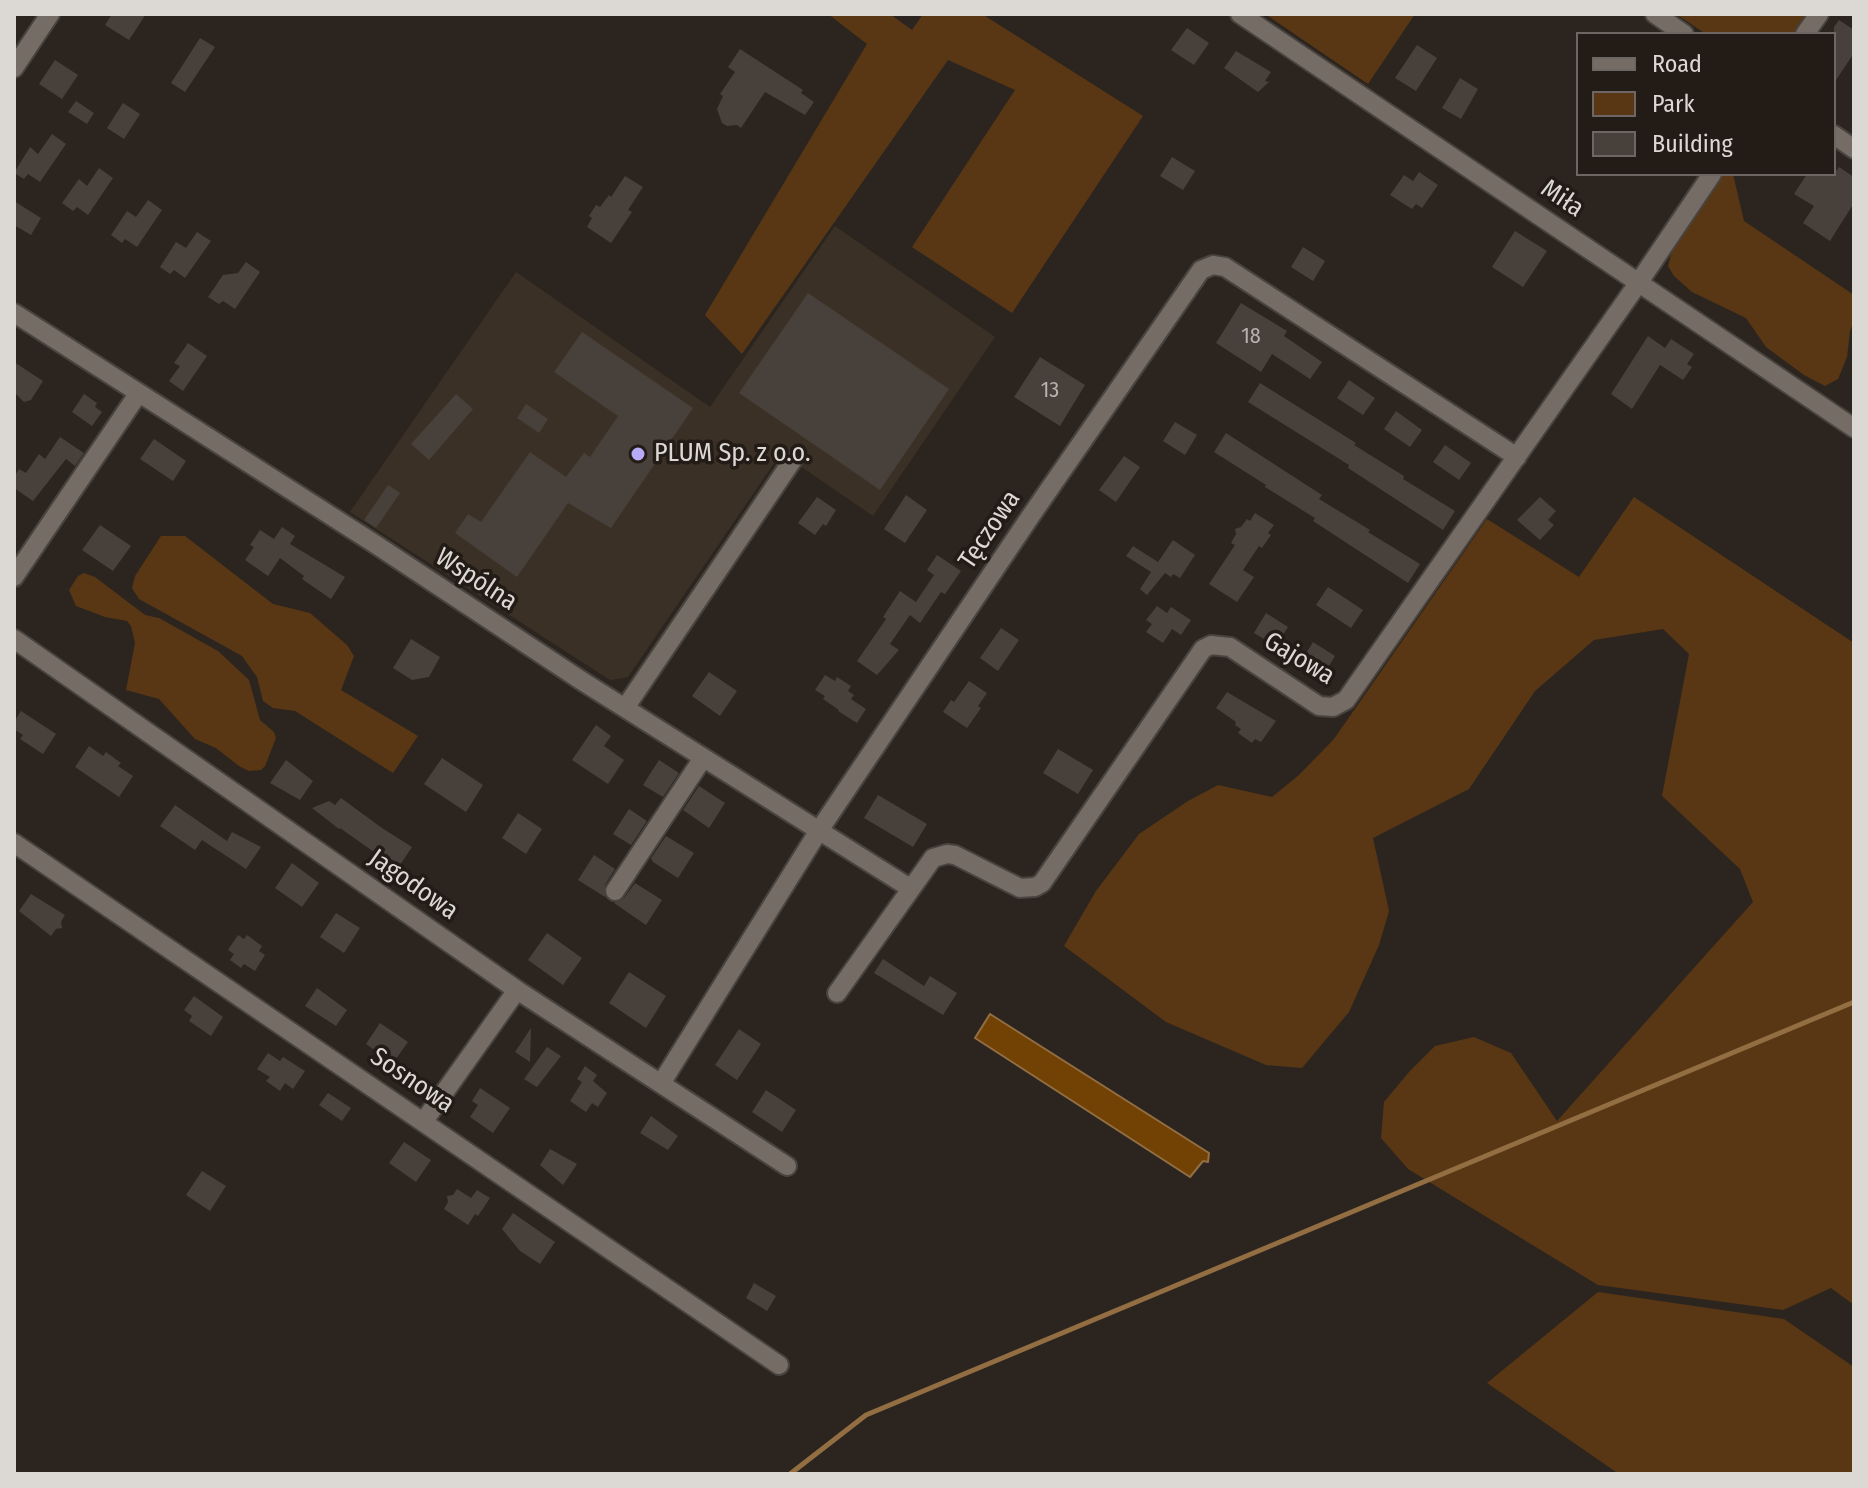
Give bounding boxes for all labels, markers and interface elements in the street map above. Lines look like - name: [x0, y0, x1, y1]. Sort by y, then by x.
- legend: [1576, 32, 1836, 176]
- text: Road: [1652, 50, 1702, 78]
- text: Park: [1652, 90, 1695, 118]
- text: Building: [1652, 130, 1733, 158]
- street label: Miła: [1535, 173, 1589, 225]
- house number: 18: [1241, 324, 1261, 350]
- house number: 13: [1041, 378, 1059, 404]
- place label: PLUM Sp. z o.o.: [654, 438, 810, 470]
- marker: PLUM Sp. z o.o.: [629, 445, 647, 463]
- street label: Tęczowa: [953, 485, 1027, 575]
- street label: Wspólna: [429, 542, 523, 618]
- street label: Gajowa: [1258, 626, 1340, 692]
- street label: Jagodowa: [362, 843, 464, 927]
- street label: Sosnowa: [364, 1042, 460, 1120]

